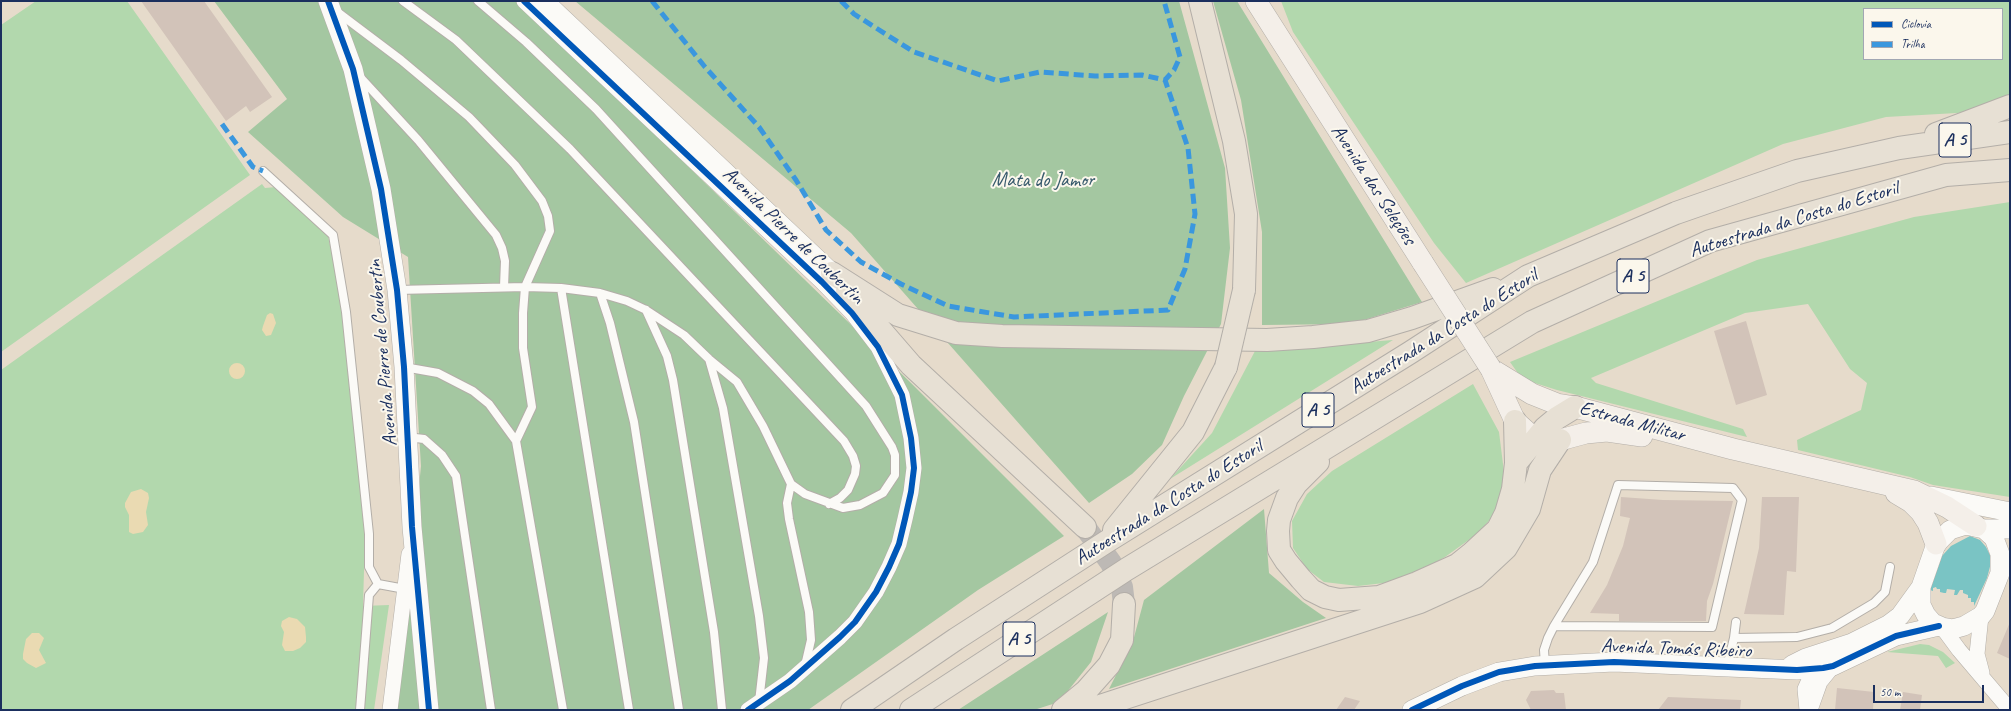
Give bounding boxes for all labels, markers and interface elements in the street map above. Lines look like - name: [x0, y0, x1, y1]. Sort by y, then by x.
- legend: [1863, 8, 2003, 60]
- text: Ciclovia: [1901, 16, 1931, 32]
- text: Trilha: [1901, 36, 1924, 52]
- street label: Avenida das Seleções: [1325, 120, 1421, 250]
- road number: A 5: [1939, 123, 1971, 157]
- street label: Avenida Pierre de Coubertin: [717, 162, 869, 310]
- park label: Mata do Jamor: [992, 169, 1094, 193]
- street label: Autoestrada da Costa do Estoril: [1687, 177, 1901, 263]
- street label: Avenida Pierre de Coubertin: [363, 259, 403, 447]
- road number: A 5: [1617, 259, 1649, 293]
- street label: Autoestrada da Costa do Estoril: [1346, 264, 1542, 400]
- road number: A 5: [1302, 393, 1334, 427]
- street label: Estrada Militar: [1577, 396, 1687, 448]
- street label: Autoestrada da Costa do Estoril: [1071, 435, 1267, 571]
- road number: A 5: [1003, 622, 1035, 656]
- street label: Avenida Tomás Ribeiro: [1600, 634, 1752, 664]
- scale bar: [1875, 677, 1986, 703]
- text: 50 m: [1880, 684, 1900, 700]

